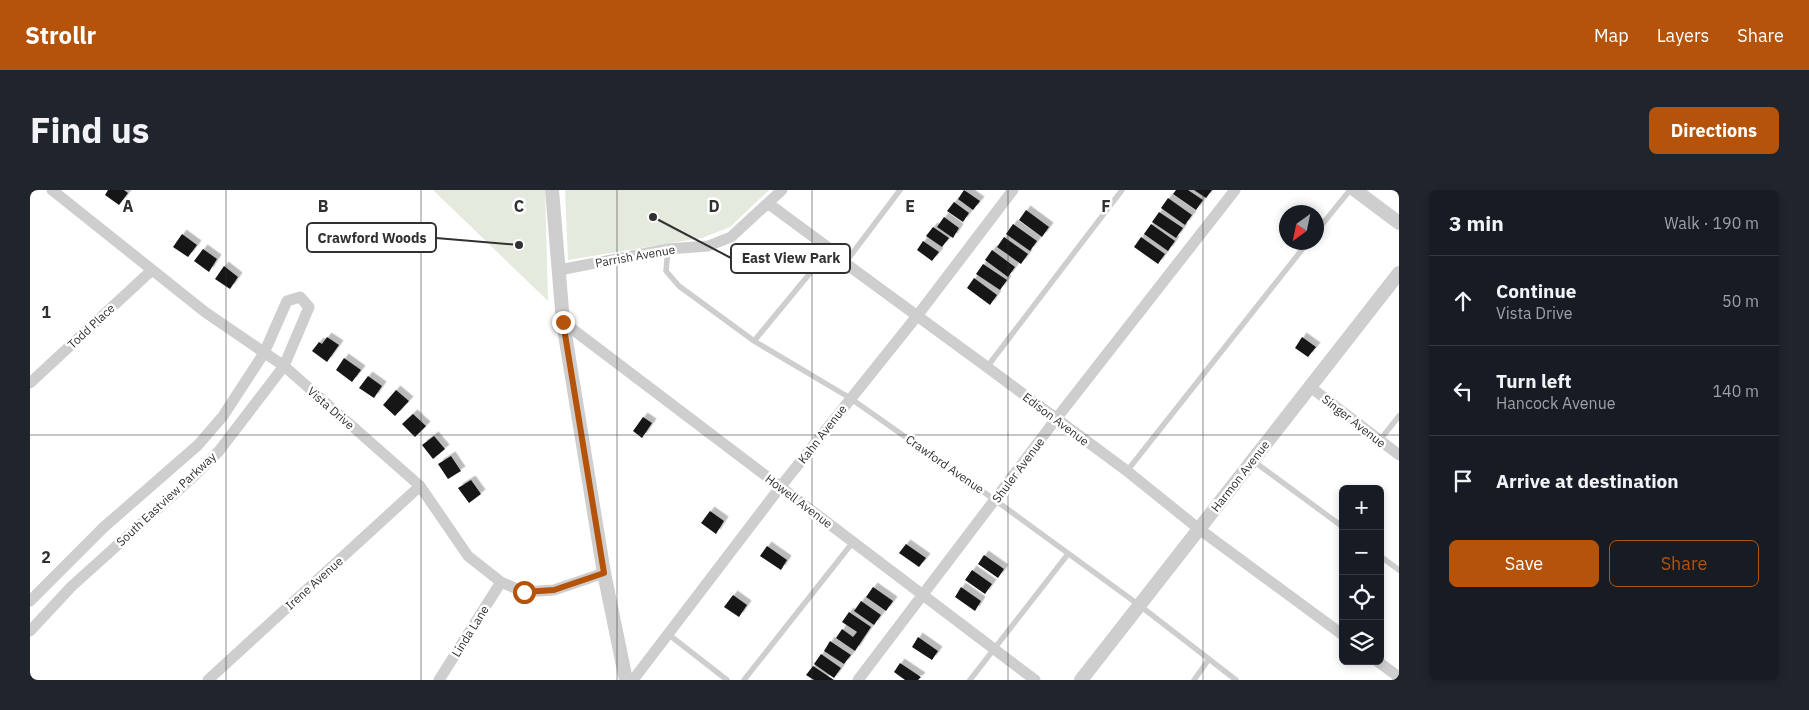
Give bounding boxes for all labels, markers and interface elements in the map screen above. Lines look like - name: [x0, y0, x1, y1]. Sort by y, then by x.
- text: Strollr: [25, 19, 96, 51]
- text: Map: [1594, 24, 1629, 47]
- text: Layers: [1657, 24, 1709, 47]
- text: Share: [1737, 24, 1784, 47]
- text: Find us: [30, 107, 149, 153]
- button: Directions: [1649, 107, 1779, 154]
- text: A: [123, 196, 134, 216]
- text: B: [318, 196, 329, 216]
- text: C: [514, 196, 524, 216]
- text: D: [708, 196, 720, 216]
- text: E: [905, 196, 915, 216]
- text: F: [1101, 196, 1111, 216]
- north arrow: [1279, 205, 1324, 250]
- text: 3 min: [1449, 209, 1504, 237]
- text: Walk · 190 m: [1664, 213, 1759, 233]
- callout: Crawford Woods: [307, 223, 436, 252]
- text: Crawford Woods: [317, 229, 427, 247]
- street label: Parrish Avenue: [594, 242, 677, 270]
- callout: East View Park: [731, 244, 850, 273]
- text: East View Park: [742, 249, 841, 267]
- text: Continue: [1496, 279, 1576, 303]
- icon: ahead: [1449, 287, 1477, 315]
- text: 50 m: [1722, 291, 1759, 311]
- street label: Todd Place: [64, 300, 118, 352]
- text: 1: [41, 302, 51, 322]
- text: Vista Drive: [1496, 303, 1573, 323]
- route end: [552, 311, 575, 334]
- text: Turn left: [1496, 369, 1572, 393]
- icon: left: [1449, 377, 1477, 405]
- text: 140 m: [1712, 381, 1759, 401]
- street label: Vista Drive: [304, 384, 358, 433]
- street label: Edison Avenue: [1020, 389, 1092, 449]
- street label: Singer Avenue: [1319, 391, 1389, 451]
- text: Hancock Avenue: [1496, 393, 1616, 413]
- street label: Kahn Avenue: [794, 401, 850, 466]
- street label: Crawford Avenue: [903, 431, 987, 497]
- street label: Shuler Avenue: [989, 434, 1048, 506]
- street label: Harmon Avenue: [1208, 437, 1273, 515]
- street label: South Eastview Parkway: [113, 449, 219, 549]
- icon: arrive: [1449, 467, 1477, 495]
- text: Arrive at destination: [1496, 469, 1679, 493]
- street label: Howell Avenue: [762, 471, 836, 531]
- map controls: [1339, 485, 1384, 665]
- button: +: [1339, 485, 1384, 530]
- button: −: [1339, 530, 1384, 575]
- button: Save: [1449, 540, 1599, 587]
- button: Share: [1609, 540, 1759, 587]
- text: 2: [41, 547, 51, 567]
- street label: Irene Avenue: [282, 553, 346, 613]
- button: locate: [1339, 575, 1384, 620]
- route start: [513, 581, 536, 604]
- street label: Linda Lane: [448, 602, 492, 660]
- button: layers: [1339, 620, 1384, 665]

